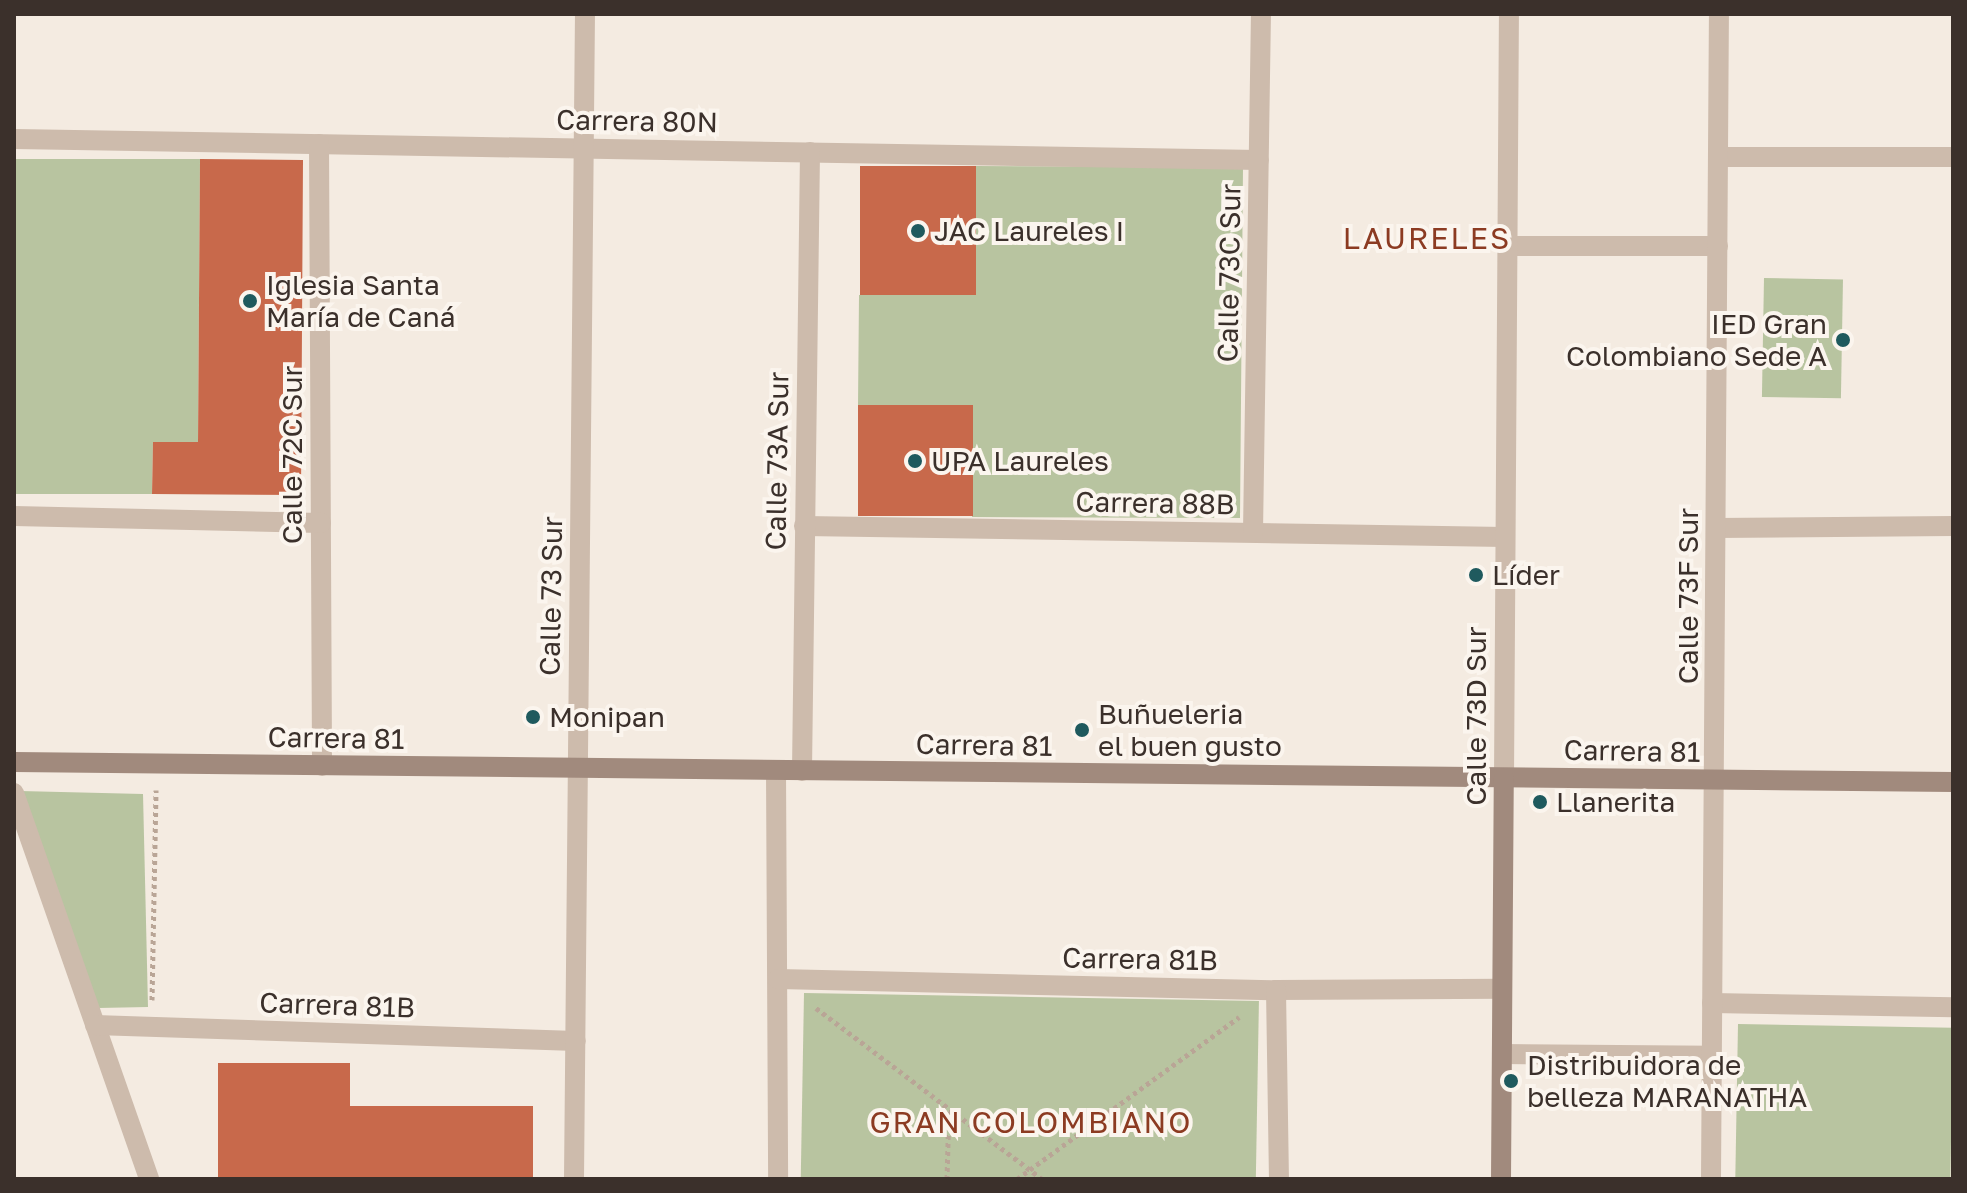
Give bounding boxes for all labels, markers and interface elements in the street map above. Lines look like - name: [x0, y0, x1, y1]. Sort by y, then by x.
- street label: Carrera 80N: [556, 103, 718, 139]
- street label: Calle 73C Sur: [1211, 183, 1247, 363]
- place label: JAC Laureles I: [934, 214, 1124, 248]
- district label: LAURELES: [1343, 220, 1511, 256]
- marker: JAC Laureles I: [909, 222, 927, 240]
- place label: Iglesia Santa María de Caná: [266, 268, 456, 334]
- marker: Iglesia Santa María de Caná: [241, 292, 259, 310]
- place label: IED Gran Colombiano Sede A: [1566, 307, 1827, 373]
- marker: IED Gran Colombiano Sede A: [1834, 331, 1852, 349]
- street label: Calle 72C Sur: [275, 366, 309, 544]
- street label: Calle 73A Sur: [759, 371, 795, 551]
- place label: UPA Laureles: [931, 444, 1109, 478]
- marker: UPA Laureles: [906, 452, 924, 470]
- street label: Carrera 88B: [1075, 485, 1235, 521]
- street label: Calle 73F Sur: [1671, 508, 1705, 684]
- street label: Calle 73 Sur: [533, 516, 569, 676]
- place label: Líder: [1492, 558, 1560, 592]
- marker: Líder: [1467, 566, 1485, 584]
- street label: Calle 73D Sur: [1459, 626, 1493, 806]
- place label: Buñueleria el buen gusto: [1098, 697, 1282, 763]
- place label: Monipan: [549, 700, 665, 734]
- marker: Monipan: [524, 708, 542, 726]
- street label: Carrera 81: [267, 720, 405, 756]
- marker: Buñueleria el buen gusto: [1073, 721, 1091, 739]
- street label: Carrera 81: [915, 727, 1053, 763]
- street label: Carrera 81: [1563, 733, 1701, 769]
- place label: Llanerita: [1556, 785, 1675, 819]
- marker: Llanerita: [1531, 793, 1549, 811]
- street label: Carrera 81B: [1062, 941, 1218, 977]
- street label: Carrera 81B: [259, 985, 415, 1025]
- place label: Distribuidora de belleza MARANATHA: [1527, 1048, 1807, 1114]
- marker: Distribuidora de belleza MARANATHA: [1502, 1072, 1520, 1090]
- district label: GRAN COLOMBIANO: [869, 1104, 1193, 1140]

